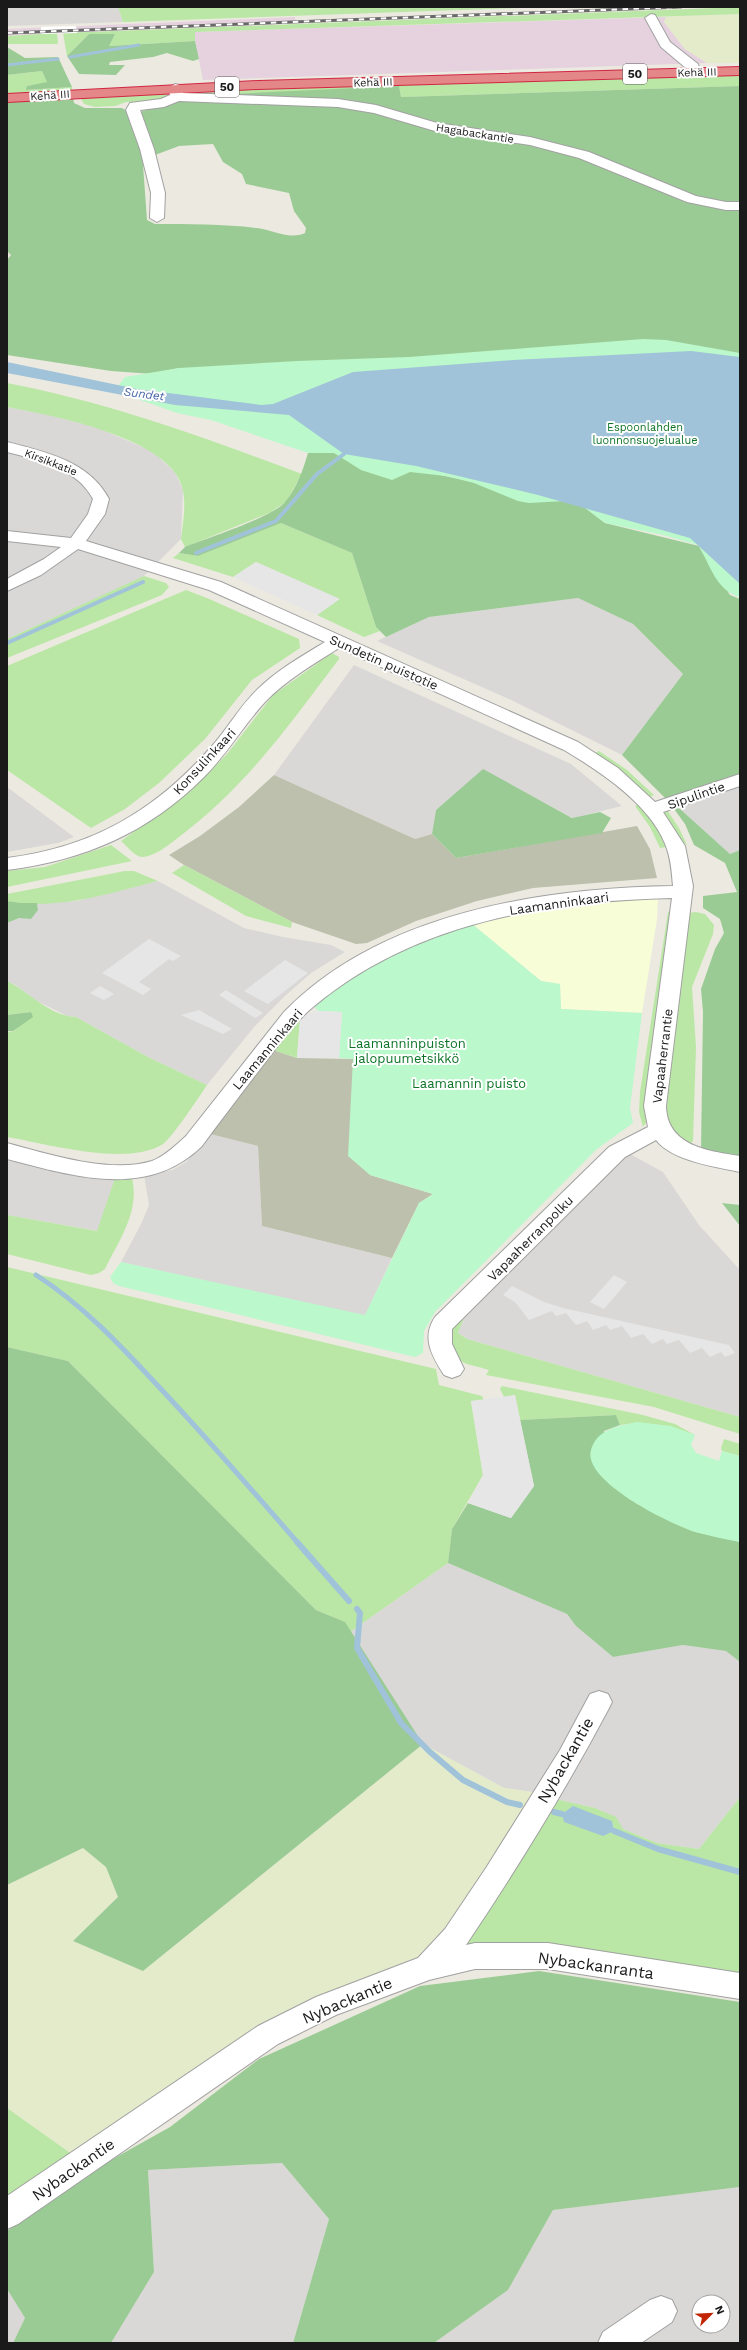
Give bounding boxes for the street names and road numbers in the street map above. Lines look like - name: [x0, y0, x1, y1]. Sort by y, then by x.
- road number: 50: [623, 64, 647, 84]
- street label: Kehä III: [677, 65, 717, 80]
- street label: Kehä III: [353, 75, 393, 90]
- road number: 50: [215, 77, 239, 97]
- street label: Kehä III: [30, 88, 70, 103]
- street label: Hagabackantie: [435, 121, 515, 146]
- street label: Kirsikkatie: [23, 446, 79, 478]
- street label: Sundetin puistotie: [327, 632, 440, 693]
- street label: Konsulinkaari: [170, 725, 239, 798]
- street label: Sipulintie: [665, 779, 727, 812]
- street label: Laamanninkaari: [508, 889, 610, 918]
- street label: Laamanninkaari: [229, 1006, 305, 1093]
- street label: Vapaaherrantie: [649, 1008, 676, 1104]
- street label: Vapaaherranpolku: [485, 1193, 576, 1284]
- street label: Nybackantie: [533, 1714, 598, 1807]
- street label: Nybackanranta: [537, 1948, 655, 1983]
- street label: Nybackantie: [299, 1973, 395, 2028]
- street label: Nybackantie: [29, 2134, 118, 2205]

